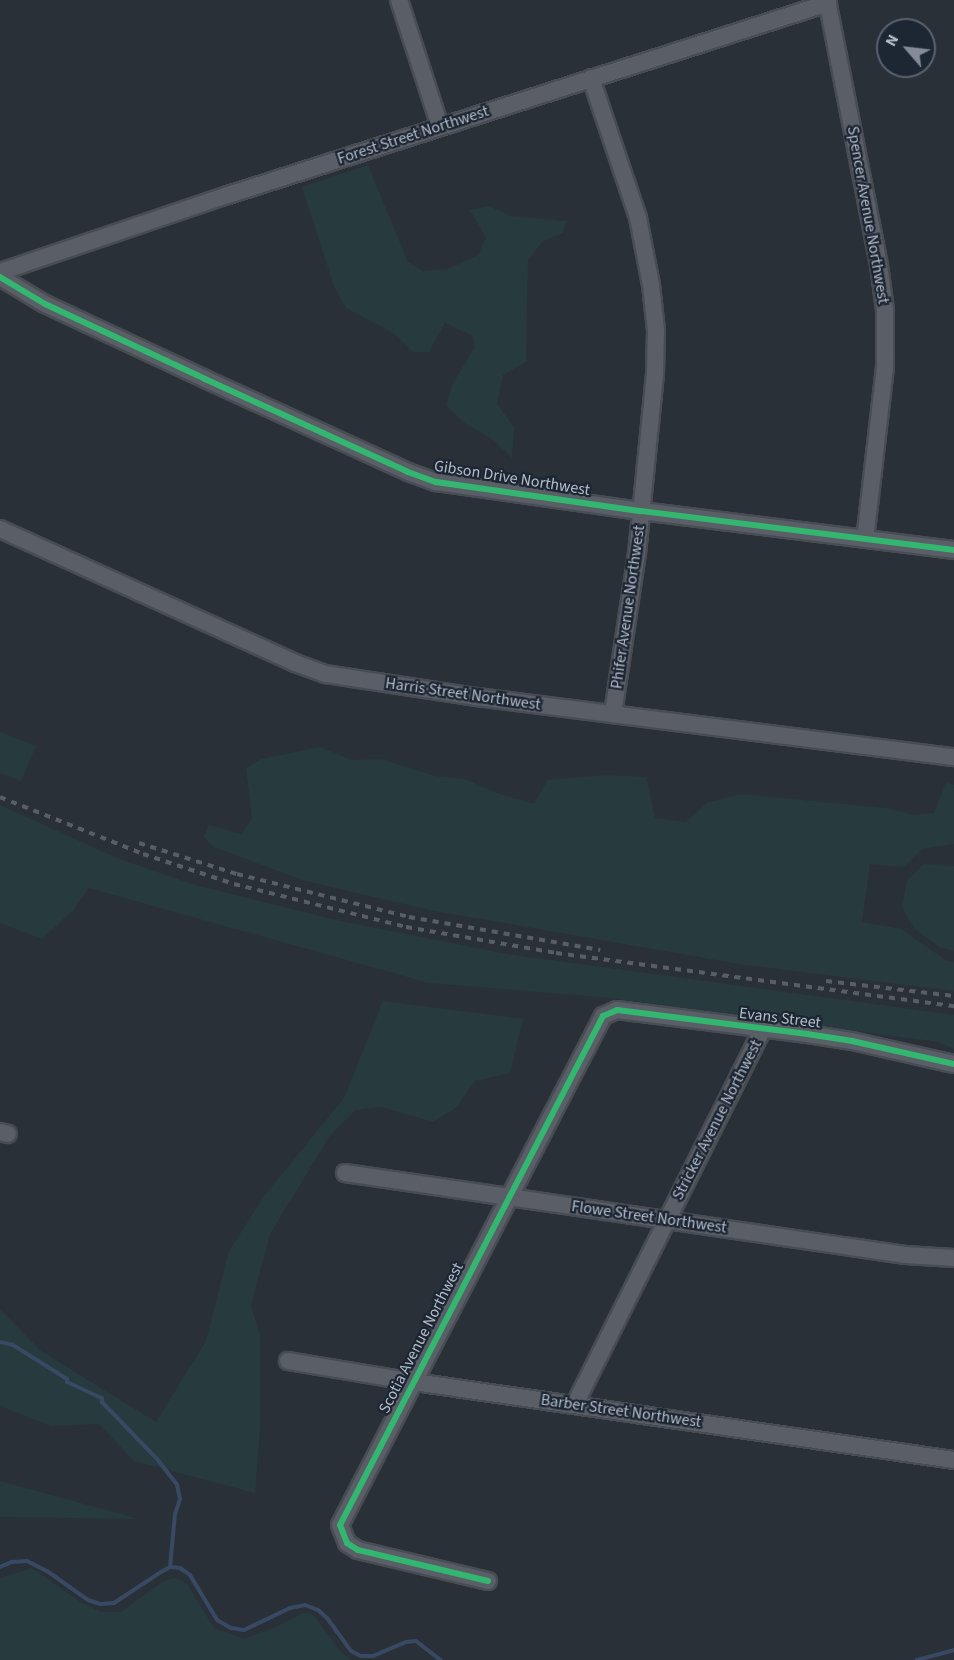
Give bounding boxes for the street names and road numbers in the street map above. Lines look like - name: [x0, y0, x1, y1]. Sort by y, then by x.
- street label: Forest Street Northwest: [335, 101, 491, 169]
- street label: Spencer Avenue Northwest: [843, 125, 893, 305]
- street label: Gibson Drive Northwest: [433, 456, 591, 500]
- street label: Phifer Avenue Northwest: [607, 524, 649, 690]
- street label: Harris Street Northwest: [384, 674, 542, 714]
- street label: Evans Street: [738, 1003, 822, 1033]
- street label: Stricker Avenue Northwest: [668, 1037, 766, 1203]
- street label: Flowe Street Northwest: [570, 1197, 728, 1237]
- street label: Scotia Avenue Northwest: [375, 1259, 467, 1417]
- street label: Barber Street Northwest: [540, 1390, 702, 1432]

